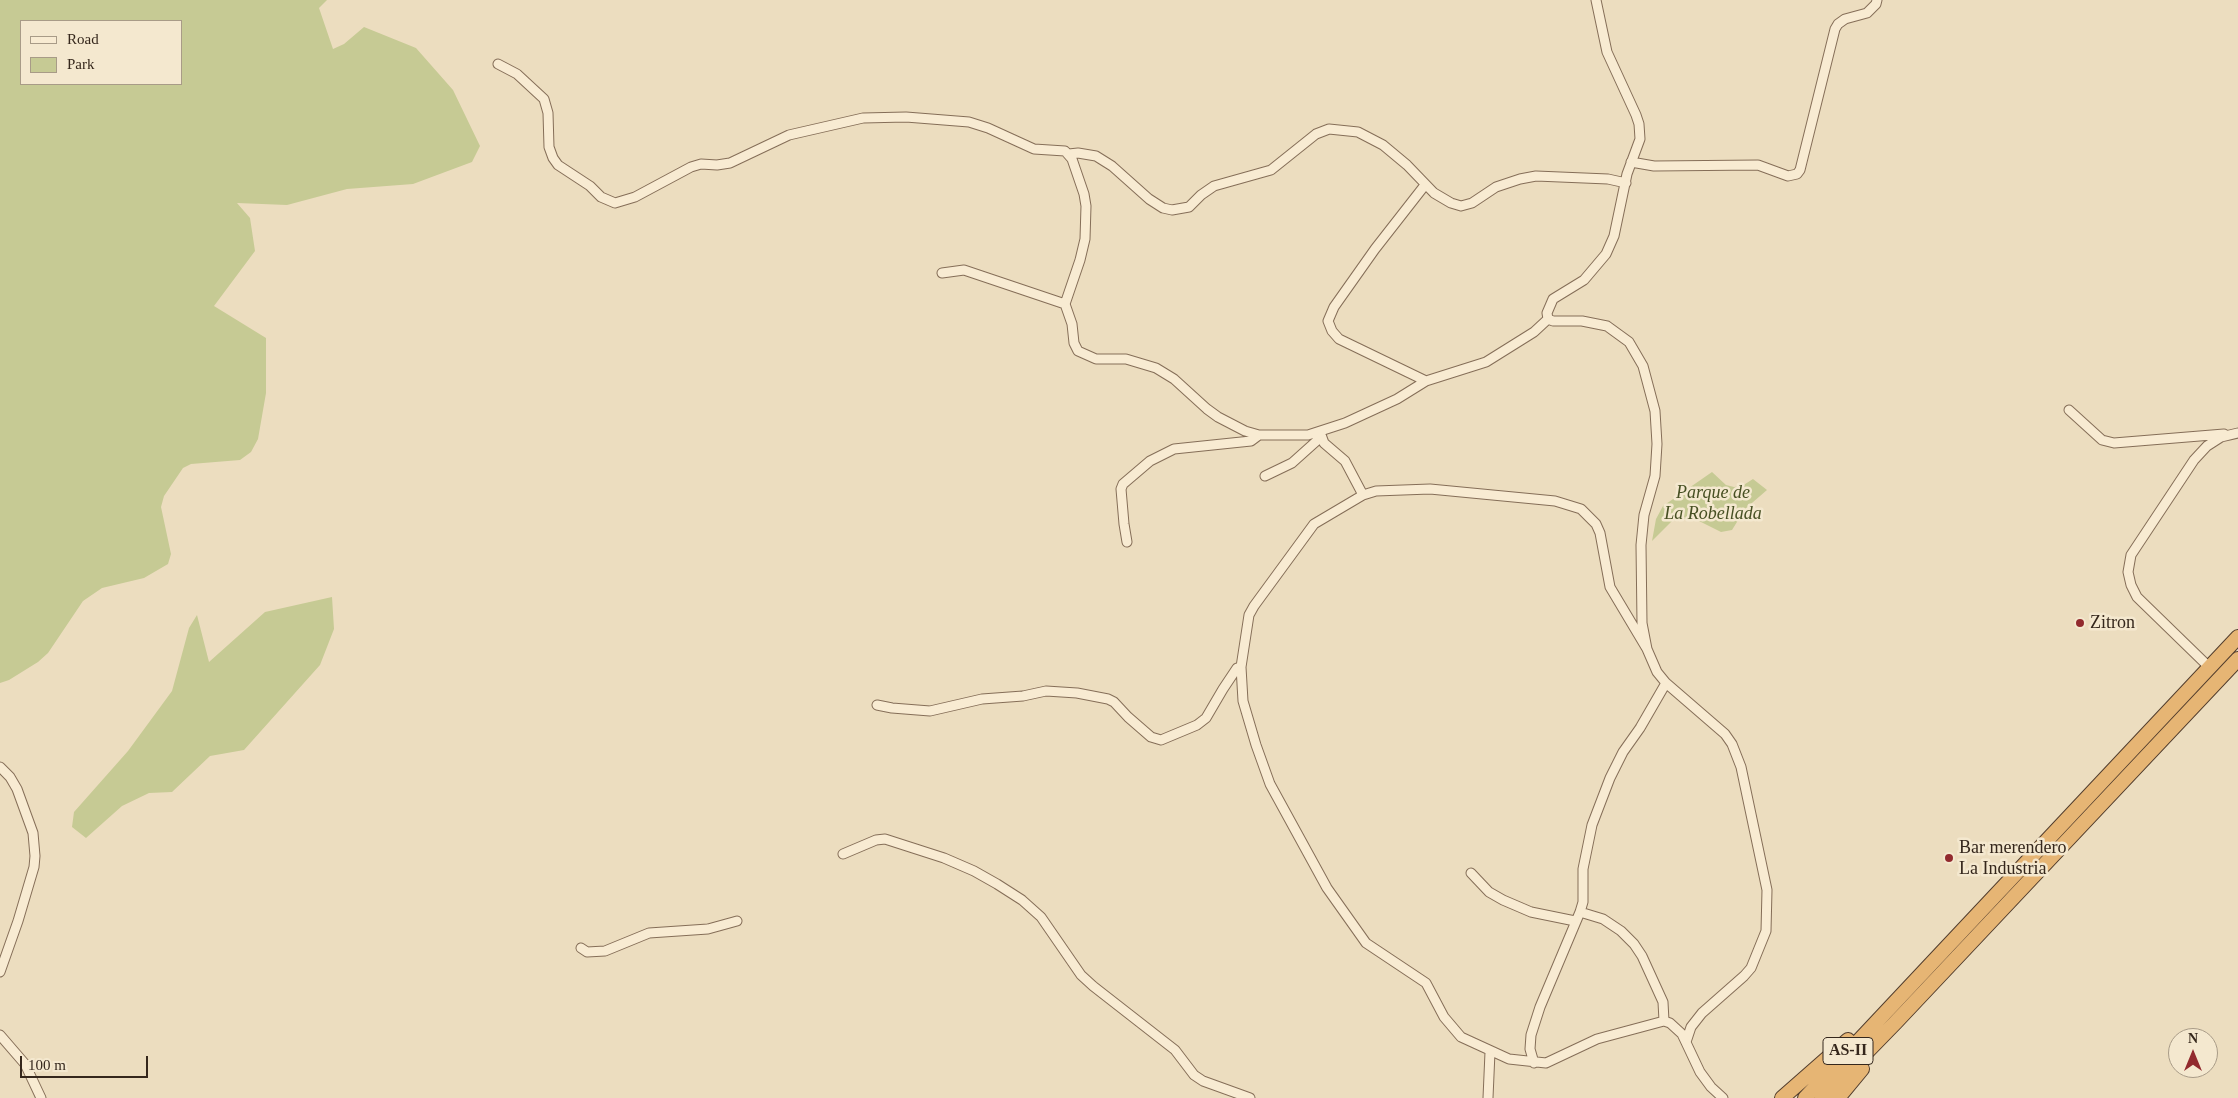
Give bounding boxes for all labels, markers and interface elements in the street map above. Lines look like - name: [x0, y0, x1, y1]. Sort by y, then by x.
- legend: [20, 20, 182, 85]
- text: Road: [67, 31, 99, 47]
- text: Park: [67, 56, 95, 72]
- park label: Parque de La Robellada: [1664, 482, 1762, 524]
- place label: Zitron: [2090, 612, 2135, 634]
- marker: Zitron: [2074, 617, 2086, 629]
- place label: Bar merendero La Industria: [1959, 837, 2066, 880]
- marker: Bar merendero La Industria: [1943, 852, 1955, 864]
- north arrow: [2168, 1028, 2218, 1078]
- text: N: [2188, 1031, 2198, 1046]
- road number: AS-II: [1823, 1038, 1873, 1064]
- scale bar: [22, 1046, 150, 1078]
- text: 100 m: [28, 1057, 66, 1073]

